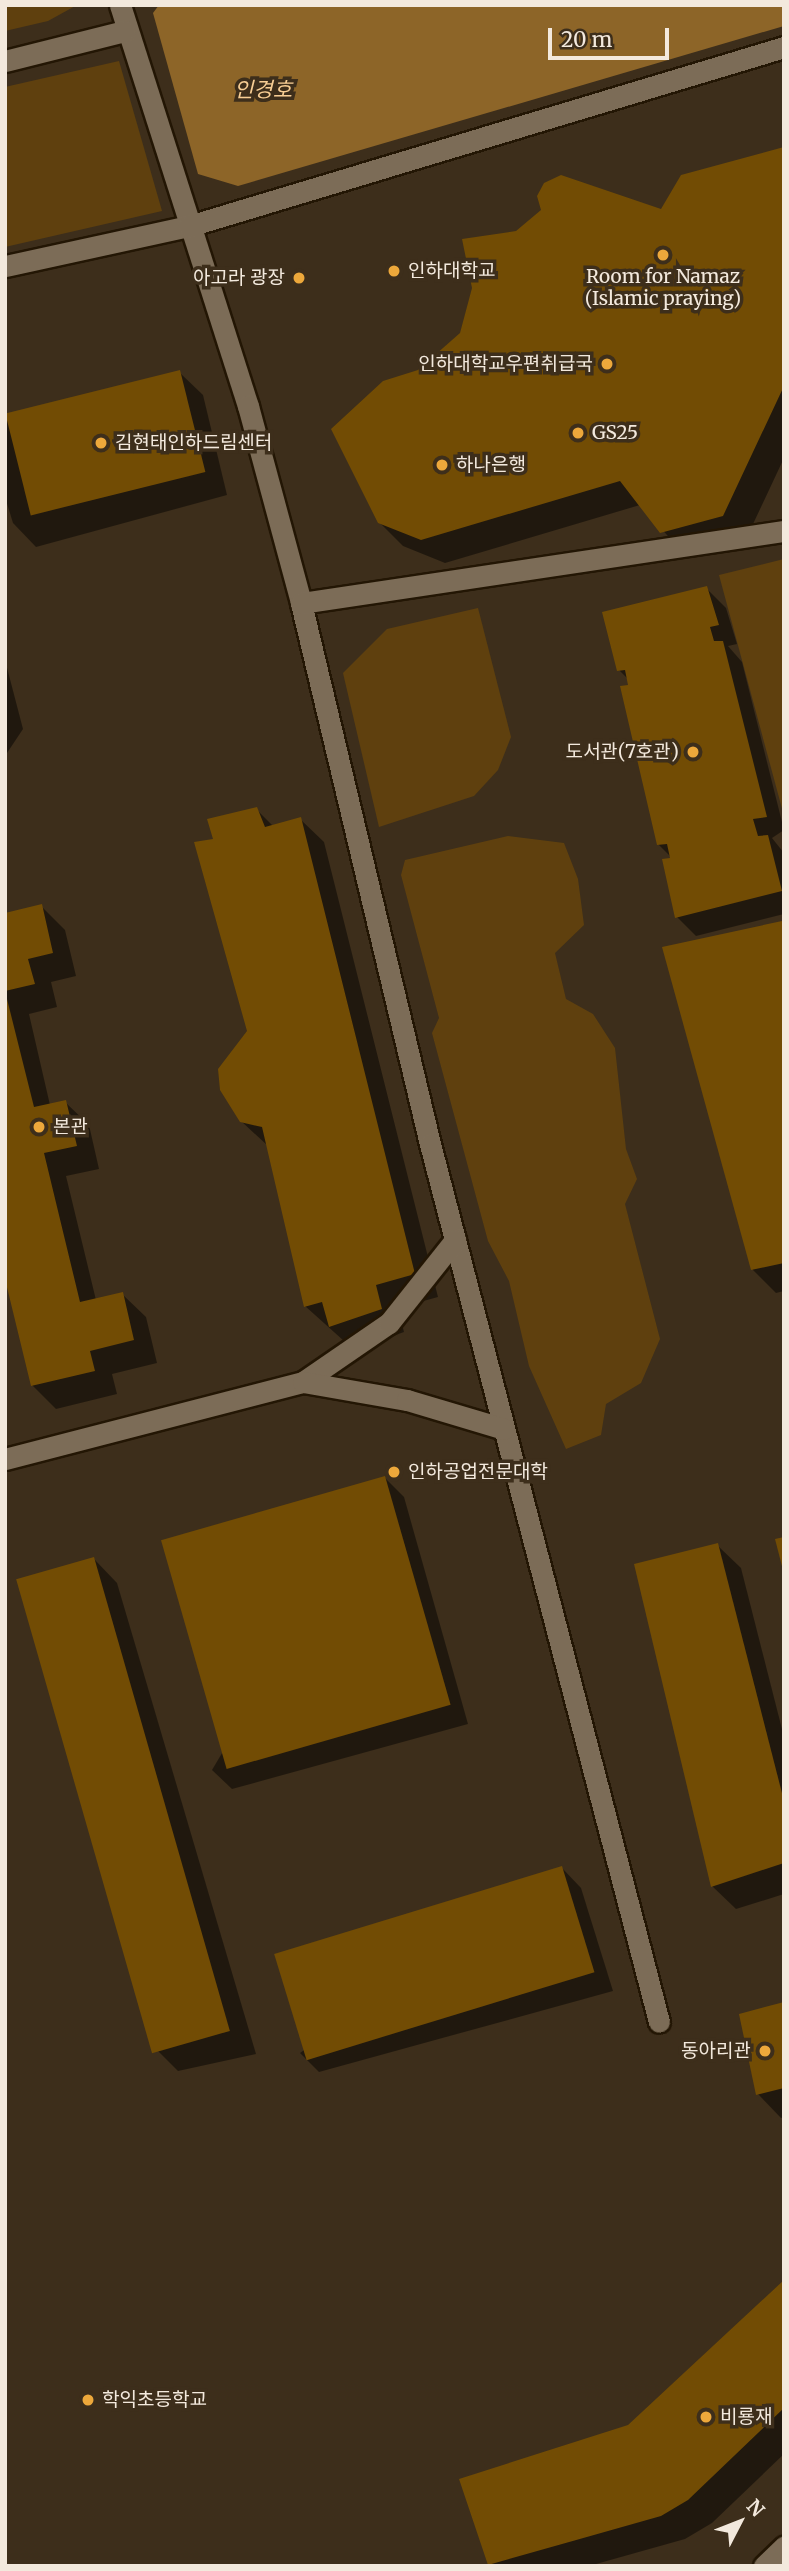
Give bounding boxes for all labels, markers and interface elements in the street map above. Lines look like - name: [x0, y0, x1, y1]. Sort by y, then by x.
- scale bar: [551, 14, 672, 58]
- text: 20 m: [561, 26, 612, 53]
- water label: 인경호: [234, 77, 292, 103]
- marker: Room for Namaz (Islamic praying): [655, 247, 671, 263]
- place label: 인하대학교: [408, 260, 495, 282]
- marker: 인하대학교: [386, 263, 402, 279]
- place label: Room for Namaz (Islamic praying): [585, 266, 741, 310]
- place label: 아고라 광장: [193, 267, 285, 289]
- marker: 아고라 광장: [291, 270, 307, 286]
- place label: 인하대학교우편취급국: [418, 353, 593, 375]
- marker: 인하대학교우편취급국: [599, 356, 615, 372]
- place label: GS25: [592, 422, 638, 444]
- marker: GS25: [570, 425, 586, 441]
- place label: 김현태인하드림센터: [115, 432, 272, 454]
- marker: 김현태인하드림센터: [93, 435, 109, 451]
- place label: 하나은행: [456, 454, 526, 476]
- marker: 하나은행: [434, 457, 450, 473]
- place label: 도서관(7호관): [565, 741, 679, 763]
- marker: 도서관(7호관): [685, 744, 701, 760]
- place label: 본관: [53, 1116, 88, 1138]
- marker: 본관: [31, 1119, 47, 1135]
- place label: 인하공업전문대학: [408, 1461, 548, 1483]
- marker: 인하공업전문대학: [386, 1464, 402, 1480]
- place label: 동아리관: [681, 2040, 751, 2062]
- marker: 동아리관: [757, 2043, 773, 2059]
- place label: 학익초등학교: [102, 2389, 207, 2411]
- marker: 학익초등학교: [80, 2392, 96, 2408]
- place label: 비룡재: [720, 2406, 772, 2428]
- marker: 비룡재: [698, 2409, 714, 2425]
- north arrow: [705, 2487, 775, 2557]
- text: N: [742, 2494, 770, 2522]

